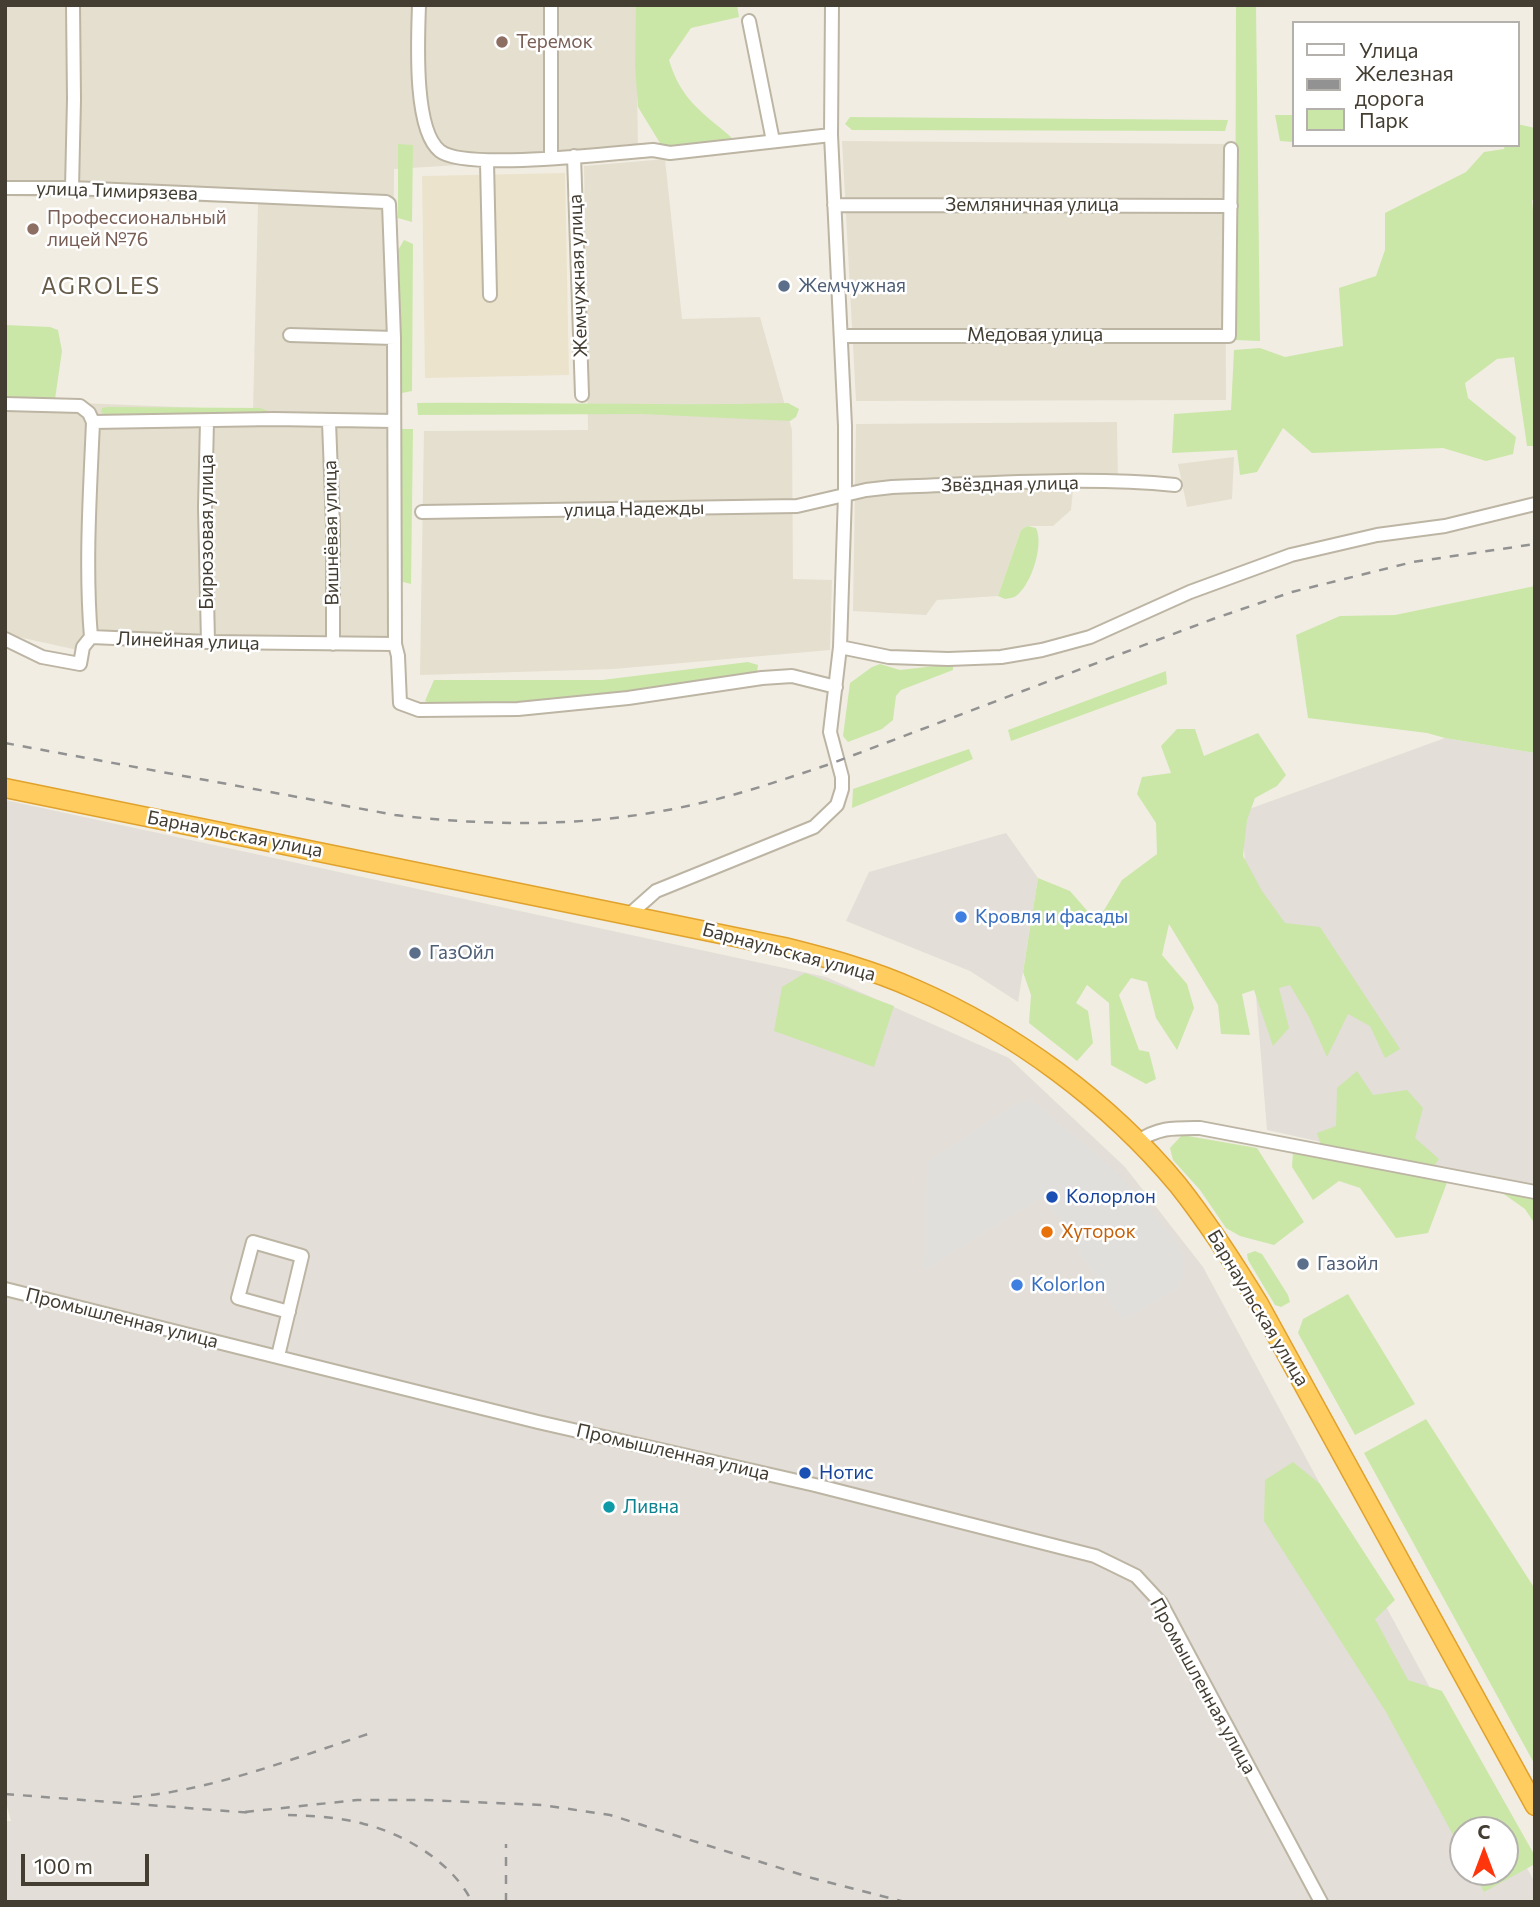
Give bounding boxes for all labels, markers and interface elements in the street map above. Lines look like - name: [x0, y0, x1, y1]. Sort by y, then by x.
- legend: [1292, 21, 1519, 147]
- place label: Теремок: [516, 31, 593, 53]
- marker: Теремок: [494, 34, 510, 50]
- text: Улица: [1359, 37, 1418, 62]
- text: Железная дорога: [1355, 60, 1454, 110]
- text: Парк: [1359, 107, 1409, 132]
- street label: улица Тимирязева: [36, 177, 198, 205]
- street label: Жемчужная улица: [564, 194, 592, 358]
- street label: Земляничная улица: [945, 194, 1119, 216]
- place label: Профессиональный лицей №76: [47, 207, 227, 251]
- marker: Профессиональный лицей №76: [25, 221, 41, 237]
- district label: AGROLES: [42, 272, 160, 300]
- place label: Жемчужная: [798, 275, 906, 297]
- marker: Жемчужная: [776, 278, 792, 294]
- street label: Медовая улица: [967, 324, 1103, 346]
- street label: Бирюзовая улица: [196, 454, 218, 610]
- street label: Вишнёвая улица: [318, 460, 344, 606]
- street label: Звёздная улица: [941, 471, 1079, 497]
- street label: улица Надежды: [563, 496, 705, 522]
- street label: Линейная улица: [116, 627, 260, 655]
- street label: Барнаульская улица: [145, 806, 325, 862]
- place label: Кровля и фасады: [975, 906, 1128, 928]
- marker: Кровля и фасады: [953, 909, 969, 925]
- street label: Барнаульская улица: [700, 918, 878, 986]
- place label: ГазОйл: [429, 942, 495, 964]
- marker: ГазОйл: [407, 945, 423, 961]
- place label: Колорлон: [1066, 1186, 1156, 1208]
- marker: Колорлон: [1044, 1189, 1060, 1205]
- place label: Хуторок: [1061, 1221, 1136, 1243]
- marker: Хуторок: [1039, 1224, 1055, 1240]
- street label: Барнаульская улица: [1202, 1226, 1314, 1390]
- place label: Газойл: [1317, 1253, 1378, 1275]
- marker: Газойл: [1295, 1256, 1311, 1272]
- place label: Kolorlon: [1031, 1274, 1105, 1296]
- marker: Kolorlon: [1009, 1277, 1025, 1293]
- street label: Промышленная улица: [23, 1283, 221, 1353]
- street label: Промышленная улица: [574, 1419, 772, 1485]
- place label: Нотис: [819, 1462, 874, 1484]
- marker: Нотис: [797, 1465, 813, 1481]
- place label: Ливна: [623, 1496, 679, 1518]
- marker: Ливна: [601, 1499, 617, 1515]
- street label: Промышленная улица: [1145, 1594, 1261, 1778]
- north arrow: [1449, 1816, 1519, 1886]
- text: С: [1478, 1820, 1491, 1843]
- scale bar: [24, 1840, 152, 1884]
- text: 100 m: [34, 1853, 93, 1878]

